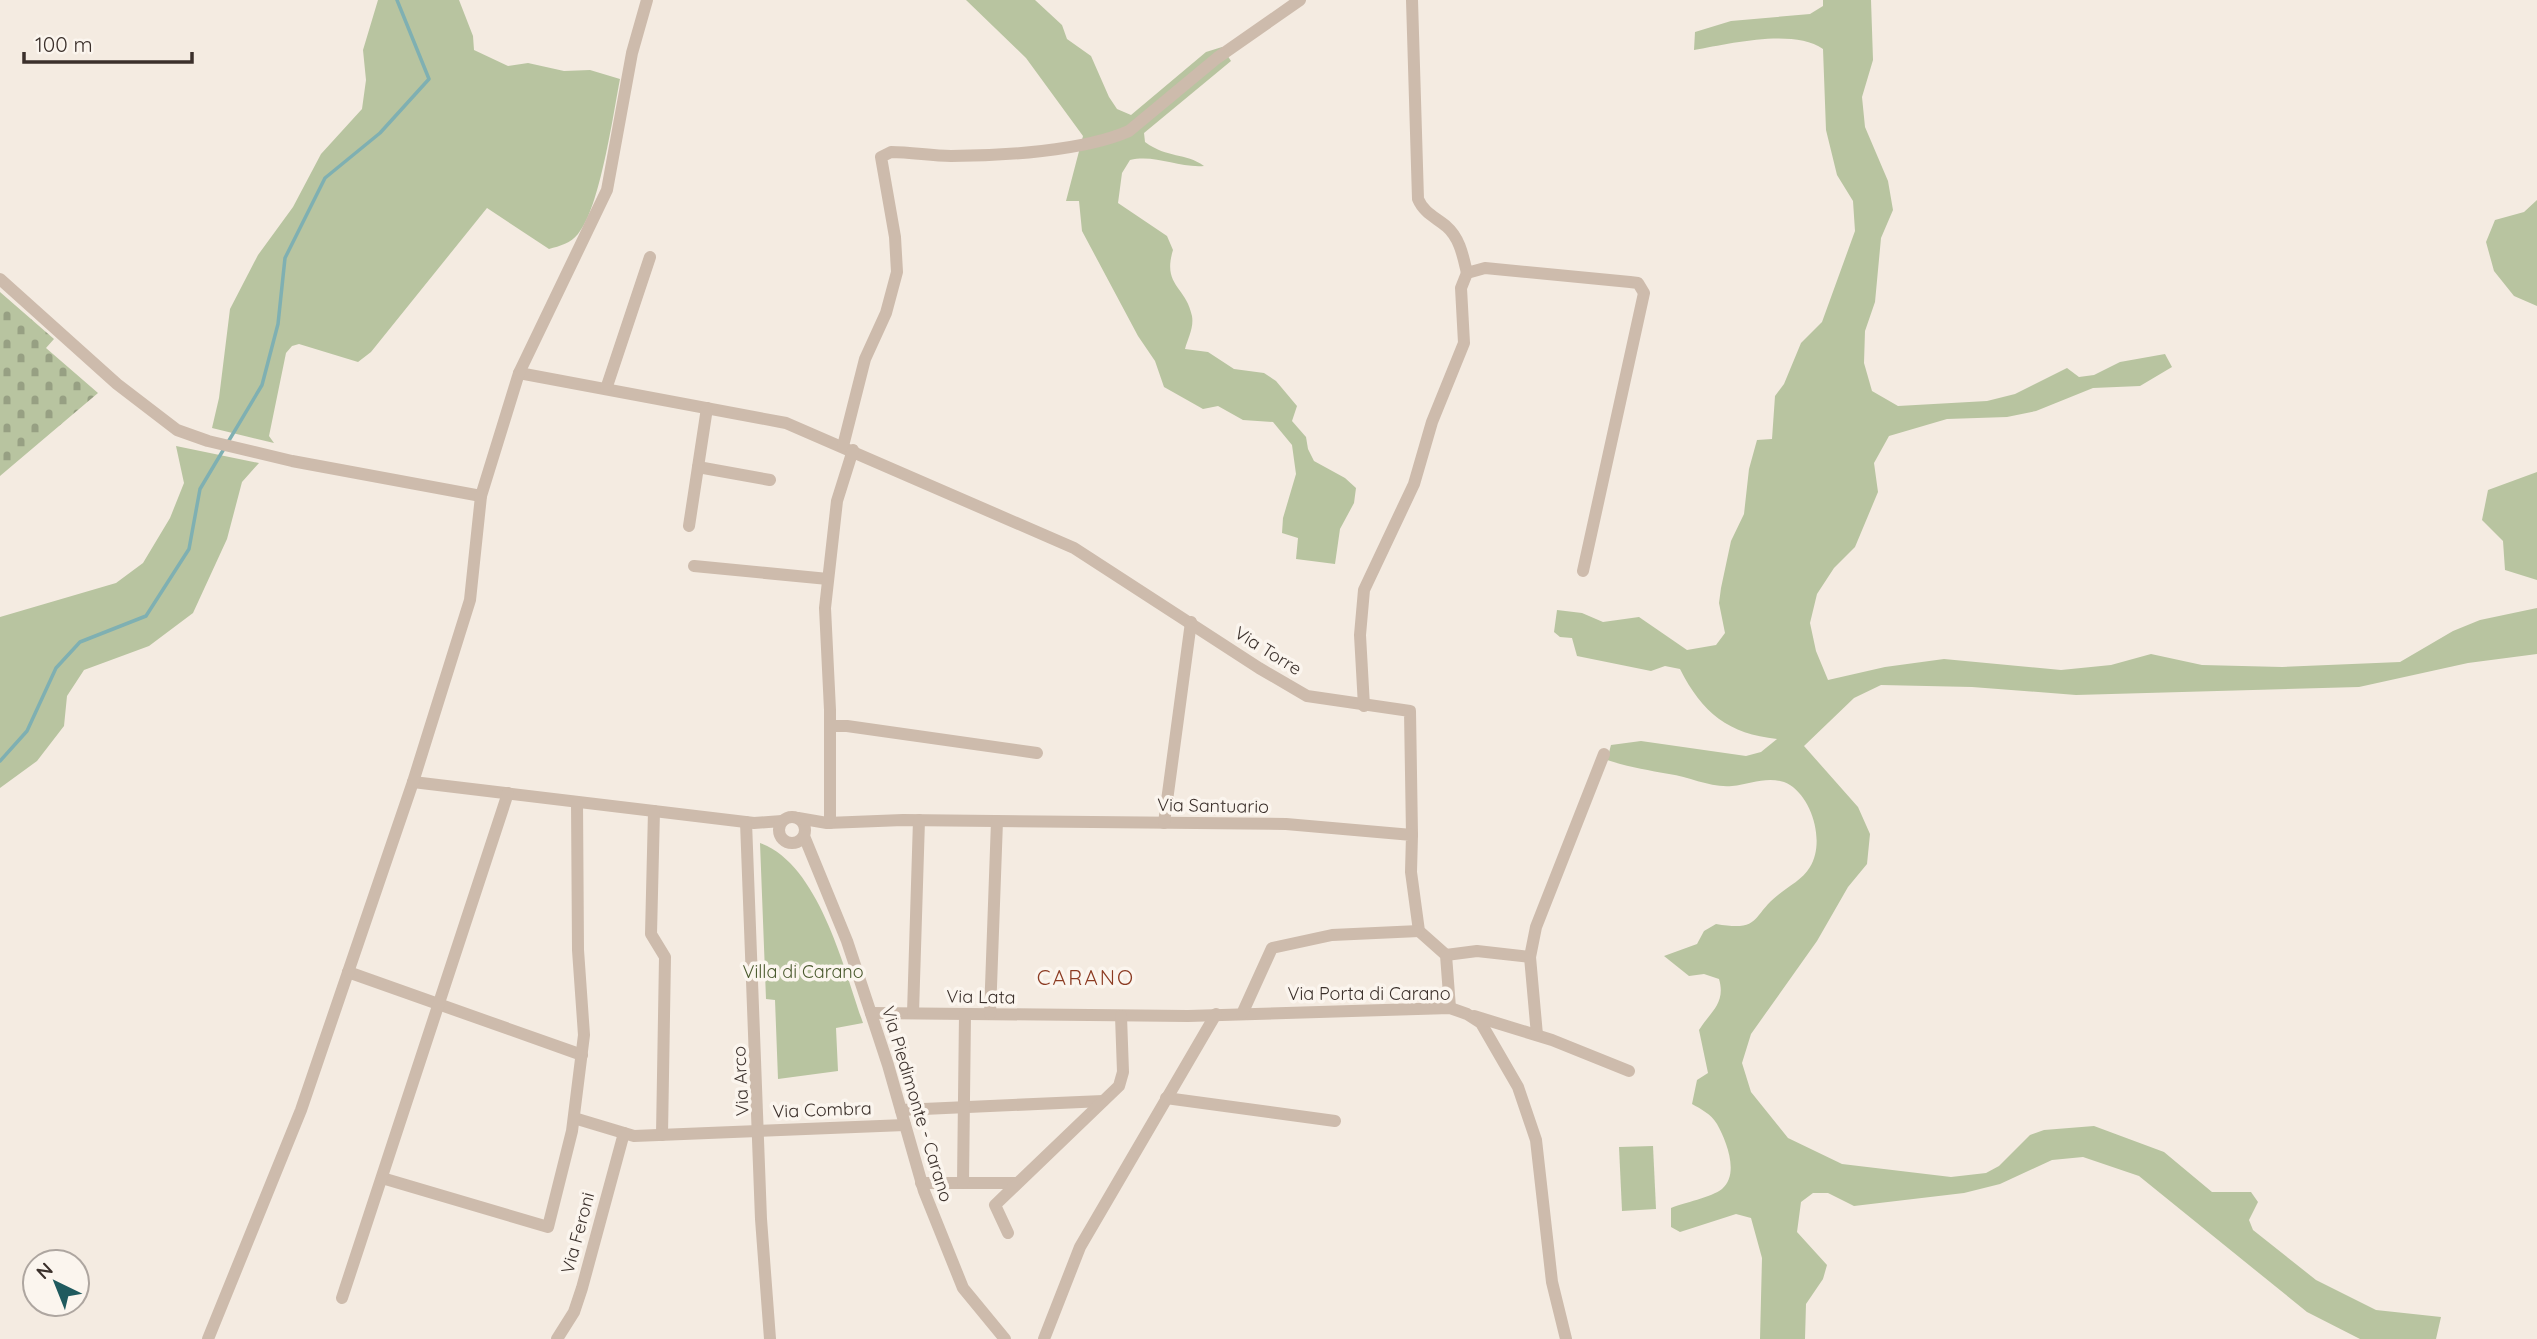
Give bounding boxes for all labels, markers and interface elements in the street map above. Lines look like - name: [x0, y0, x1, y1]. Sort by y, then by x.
- scale bar: [24, 21, 192, 65]
- text: 100 m: [35, 31, 93, 57]
- street label: Via Torre: [1230, 621, 1306, 680]
- street label: Via Santuario: [1157, 793, 1269, 818]
- park label: Villa di Carano: [742, 960, 864, 983]
- district label: CARANO: [1037, 964, 1135, 990]
- street label: Via Porta di Carano: [1287, 982, 1451, 1005]
- street label: Via Lata: [946, 984, 1016, 1009]
- street label: Via Piedimonte - Carano: [877, 1003, 958, 1204]
- street label: Via Arco: [727, 1045, 754, 1117]
- street label: Via Combra: [772, 1096, 872, 1123]
- street label: Via Feroni: [556, 1190, 599, 1276]
- north arrow: [21, 1248, 91, 1318]
- text: N: [31, 1257, 58, 1284]

